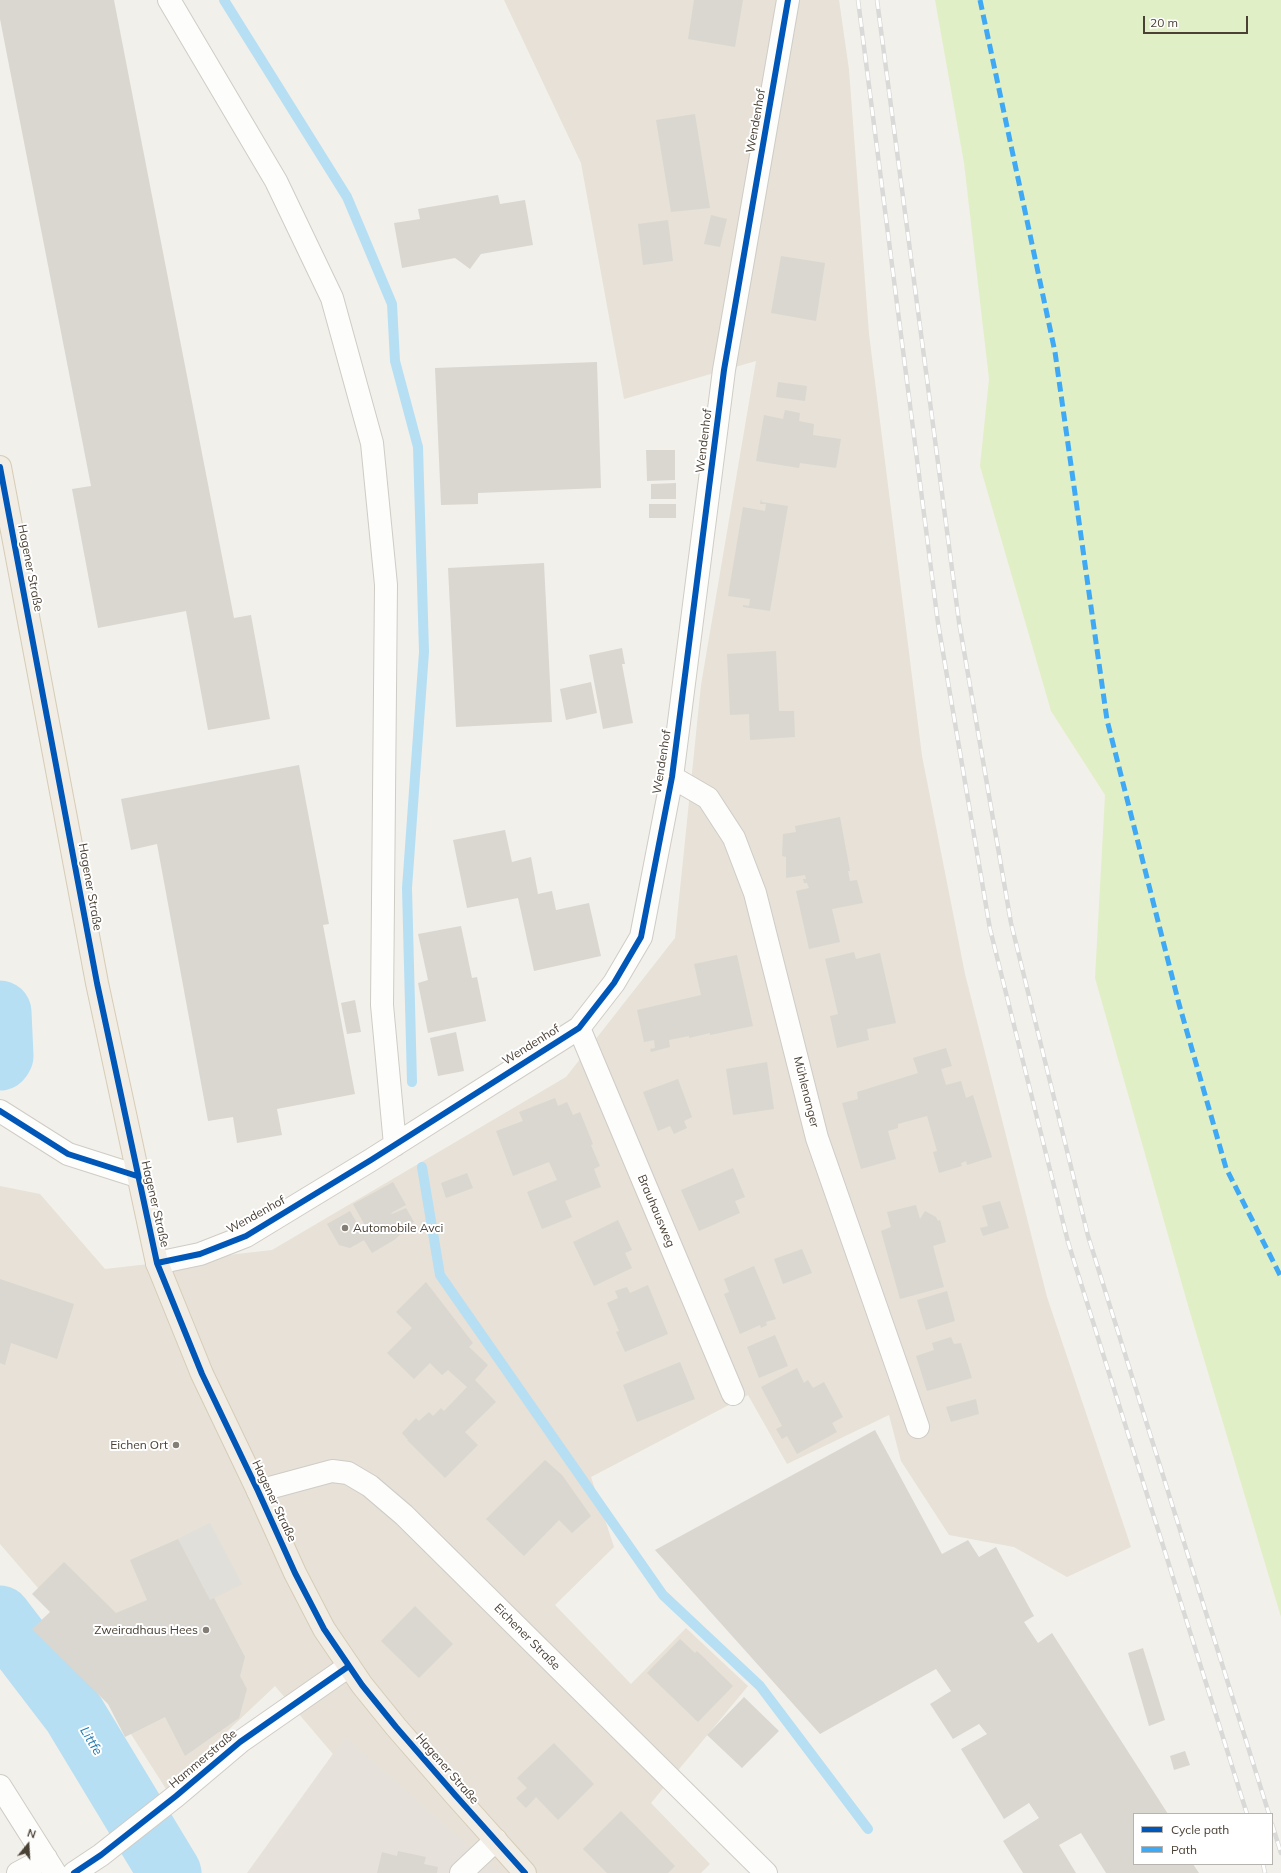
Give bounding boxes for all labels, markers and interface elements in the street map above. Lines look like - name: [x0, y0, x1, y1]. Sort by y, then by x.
- scale bar: [1145, 8, 1250, 34]
- text: 20 m: [1150, 15, 1178, 30]
- street label: Wendenhof: [743, 88, 769, 154]
- street label: Wendenhof: [693, 408, 715, 474]
- street label: Hagener Straße: [14, 523, 46, 613]
- street label: Wendenhof: [650, 729, 674, 795]
- street label: Hagener Straße: [75, 842, 105, 932]
- street label: Wendenhof: [500, 1022, 562, 1068]
- street label: Mühlenanger: [790, 1055, 822, 1129]
- street label: Hagener Straße: [138, 1159, 172, 1249]
- street label: Brauhausweg: [634, 1172, 678, 1250]
- street label: Wendenhof: [224, 1193, 288, 1237]
- place label: Automobile Avci: [353, 1221, 443, 1235]
- marker: Automobile Avci: [340, 1223, 350, 1233]
- place label: Eichen Ort: [110, 1438, 168, 1452]
- marker: Eichen Ort: [171, 1440, 181, 1450]
- street label: Hagener Straße: [249, 1458, 299, 1544]
- street label: Eichener Straße: [491, 1601, 563, 1673]
- place label: Zweiradhaus Hees: [94, 1623, 198, 1637]
- marker: Zweiradhaus Hees: [201, 1625, 211, 1635]
- water label: Littfe: [76, 1724, 106, 1758]
- street label: Hammerstraße: [166, 1726, 240, 1792]
- street label: Hagener Straße: [413, 1731, 481, 1807]
- legend: [1133, 1813, 1273, 1865]
- text: Cycle path: [1171, 1822, 1229, 1837]
- north arrow: [8, 1825, 48, 1865]
- text: N: [26, 1826, 38, 1842]
- text: Path: [1171, 1842, 1197, 1857]

